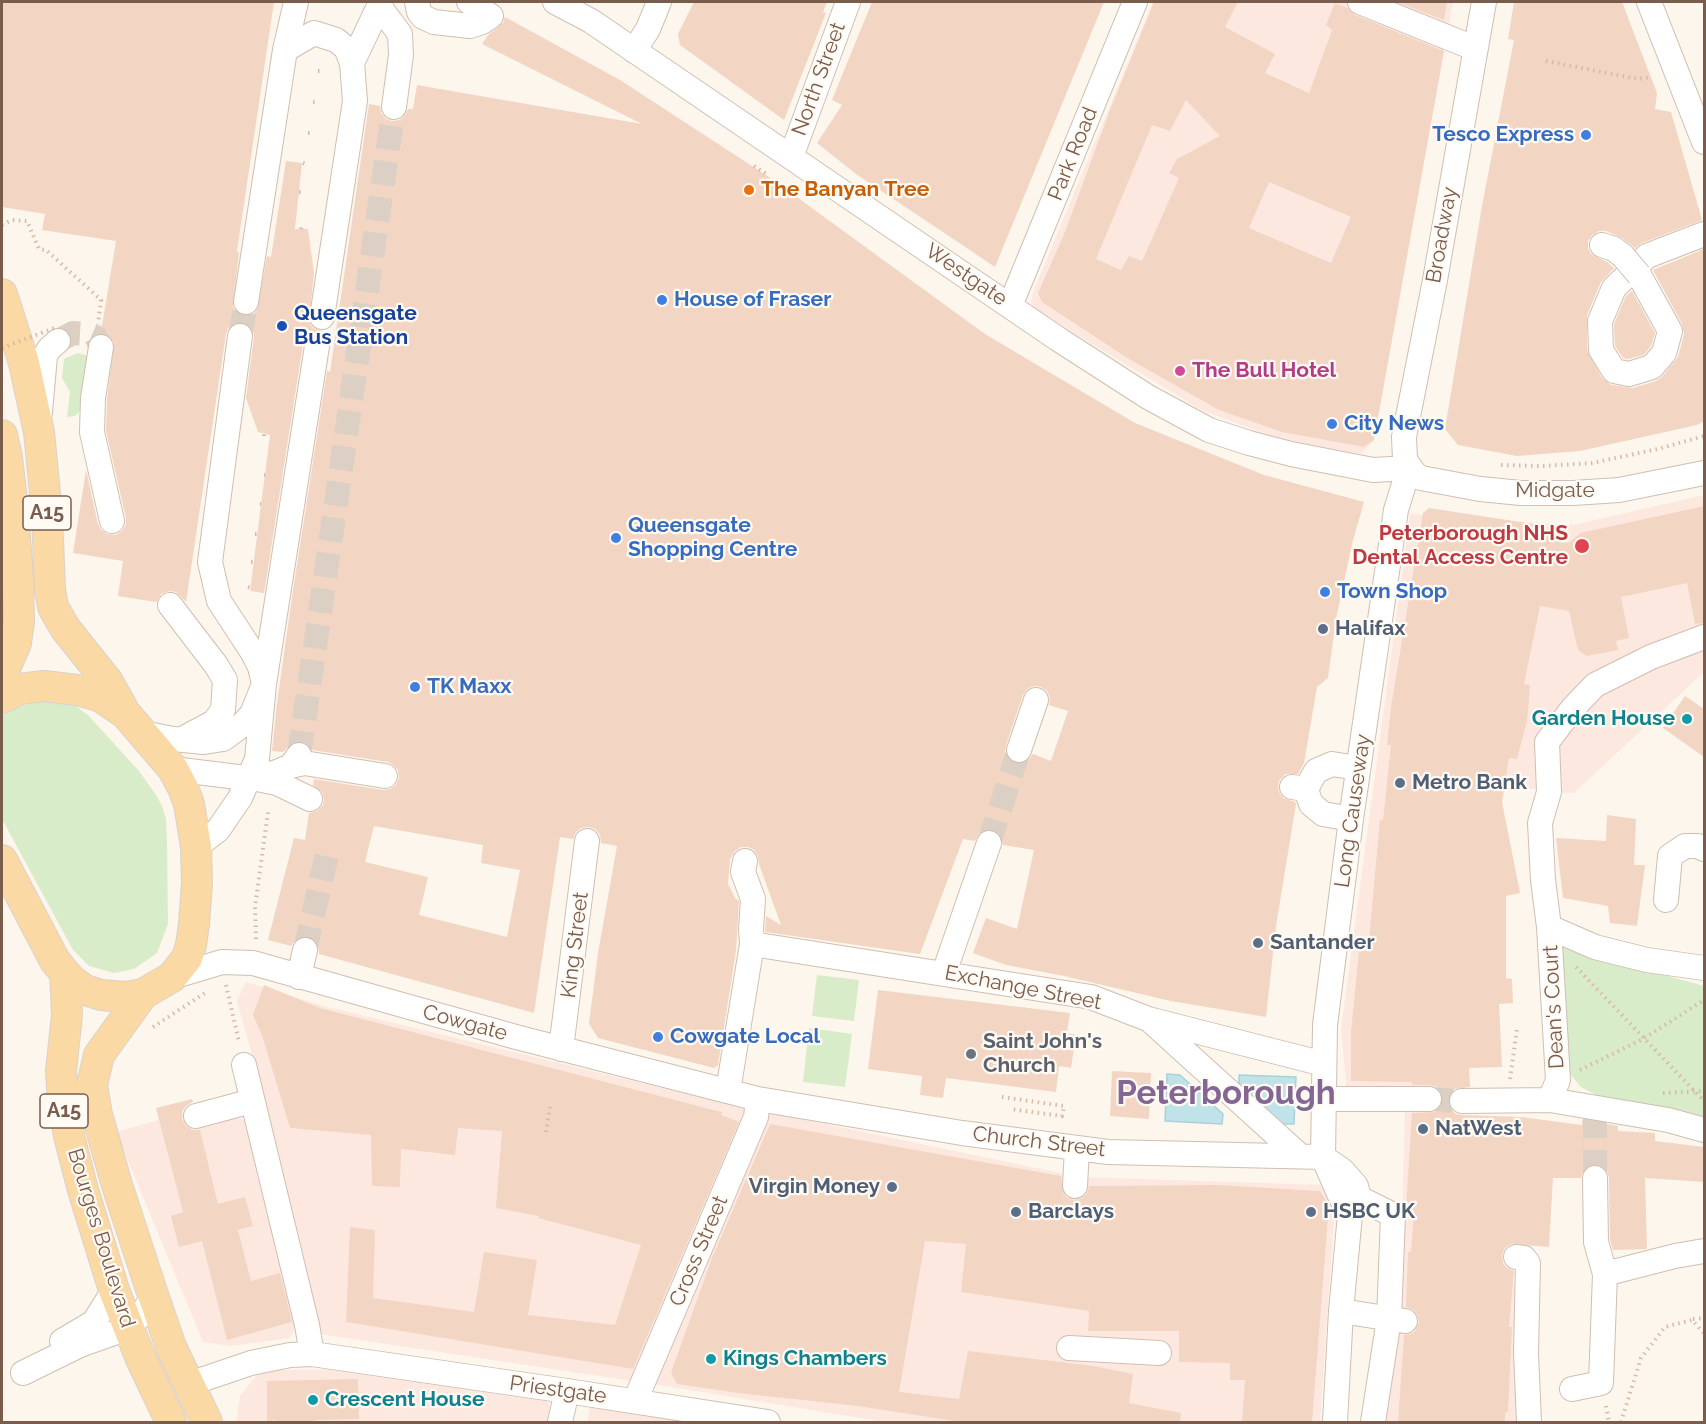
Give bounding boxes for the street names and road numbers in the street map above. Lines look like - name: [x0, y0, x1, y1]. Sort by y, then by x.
- street label: North Street: [787, 19, 851, 139]
- street label: Park Road: [1043, 104, 1103, 204]
- street label: Broadway: [1421, 185, 1463, 285]
- street label: Westgate: [920, 238, 1012, 312]
- street label: Midgate: [1515, 478, 1595, 504]
- road number: A15: [23, 496, 71, 530]
- street label: Long Causeway: [1330, 733, 1376, 889]
- street label: King Street: [556, 890, 594, 1000]
- street label: Dean's Court: [1538, 944, 1570, 1070]
- street label: Exchange Street: [942, 960, 1104, 1016]
- street label: Cowgate: [420, 1000, 510, 1046]
- road number: A15: [40, 1094, 88, 1128]
- street label: Church Street: [971, 1121, 1107, 1163]
- street label: Bourges Boulevard: [62, 1145, 140, 1331]
- street label: Cross Street: [664, 1192, 734, 1310]
- street label: Priestgate: [508, 1371, 608, 1409]

